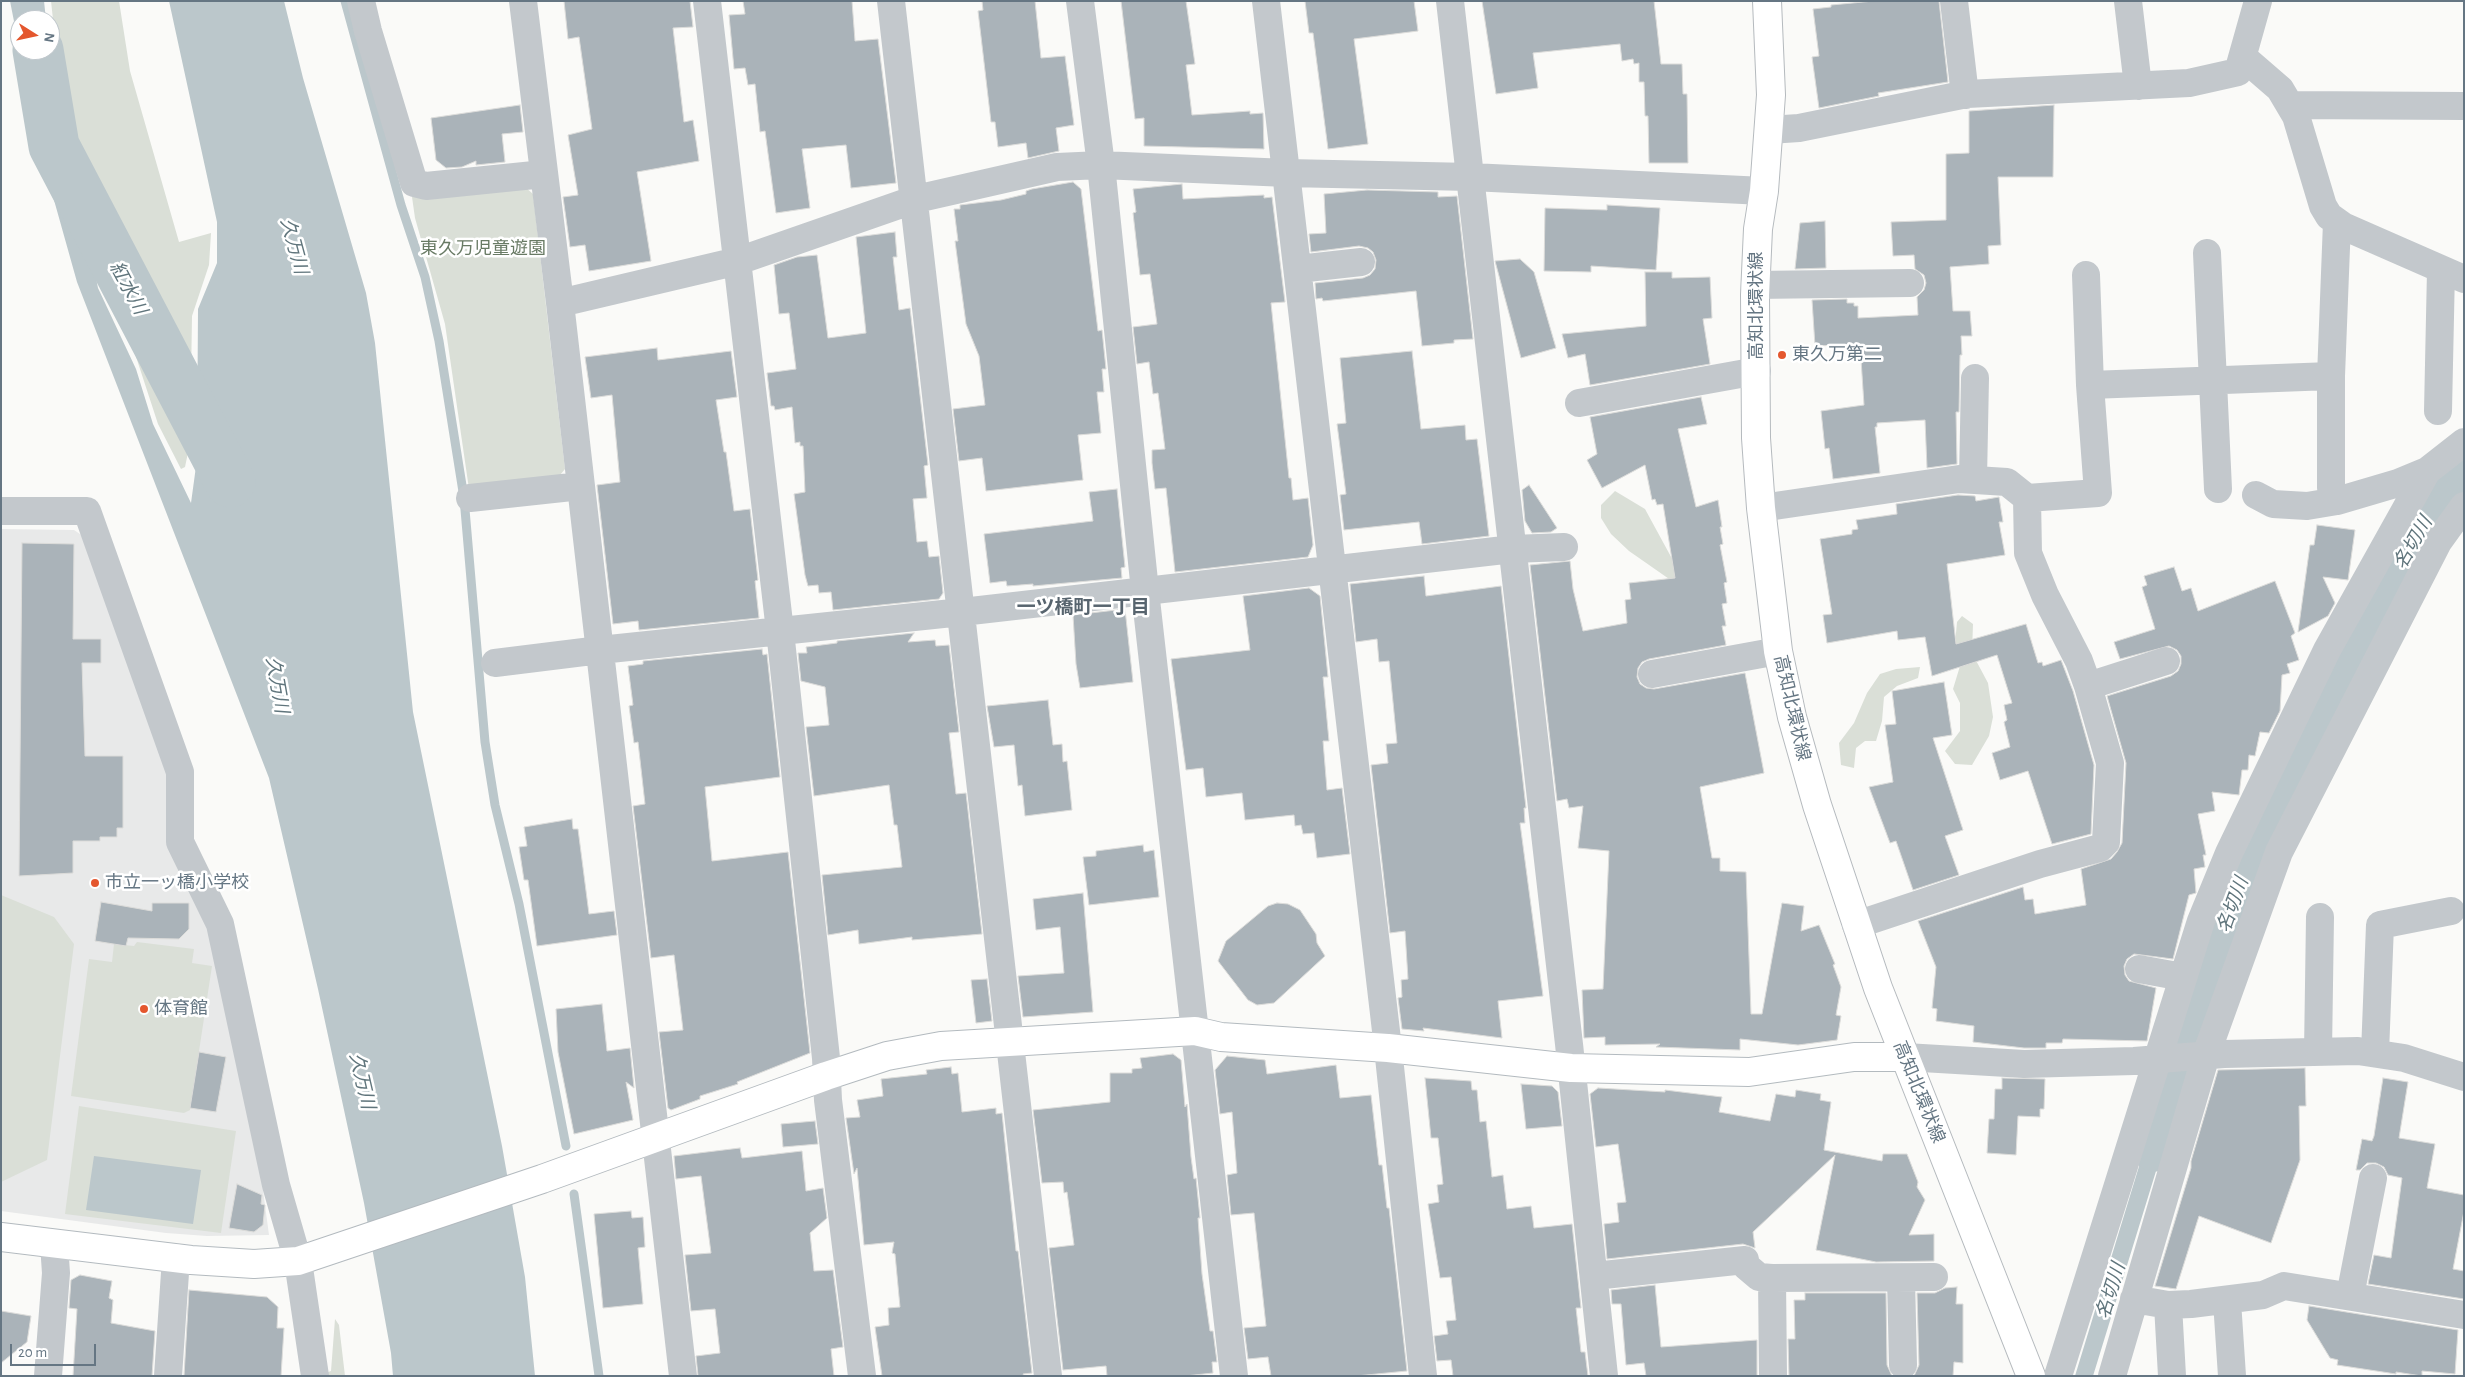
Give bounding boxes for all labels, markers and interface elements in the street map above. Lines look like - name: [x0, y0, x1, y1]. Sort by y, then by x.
- north arrow: [10, 10, 60, 60]
- text: N: [41, 31, 57, 43]
- water label: 久万川: [276, 216, 312, 276]
- park label: 東久万児童遊園: [420, 238, 546, 260]
- street label: 高知北環状線: [1746, 252, 1768, 360]
- water label: 紅水川: [105, 257, 151, 319]
- place label: 東久万第二: [1792, 344, 1882, 366]
- marker: 東久万第二: [1776, 349, 1788, 361]
- water label: 名切川: [2389, 513, 2437, 573]
- district label: 一ツ橋町一丁目: [1017, 596, 1149, 618]
- street label: 高知北環状線: [1769, 653, 1815, 763]
- water label: 久万川: [261, 655, 293, 715]
- place label: 市立一ッ橋小学校: [105, 872, 249, 894]
- water label: 名切川: [2213, 874, 2253, 936]
- marker: 市立一ッ橋小学校: [89, 877, 101, 889]
- place label: 体育館: [154, 998, 208, 1020]
- marker: 体育館: [138, 1003, 150, 1015]
- street label: 高知北環状線: [1889, 1038, 1949, 1146]
- water label: 久万川: [344, 1051, 380, 1111]
- water label: 名切川: [2092, 1260, 2130, 1322]
- scale bar: [12, 1334, 99, 1366]
- text: 20 m: [18, 1345, 47, 1360]

